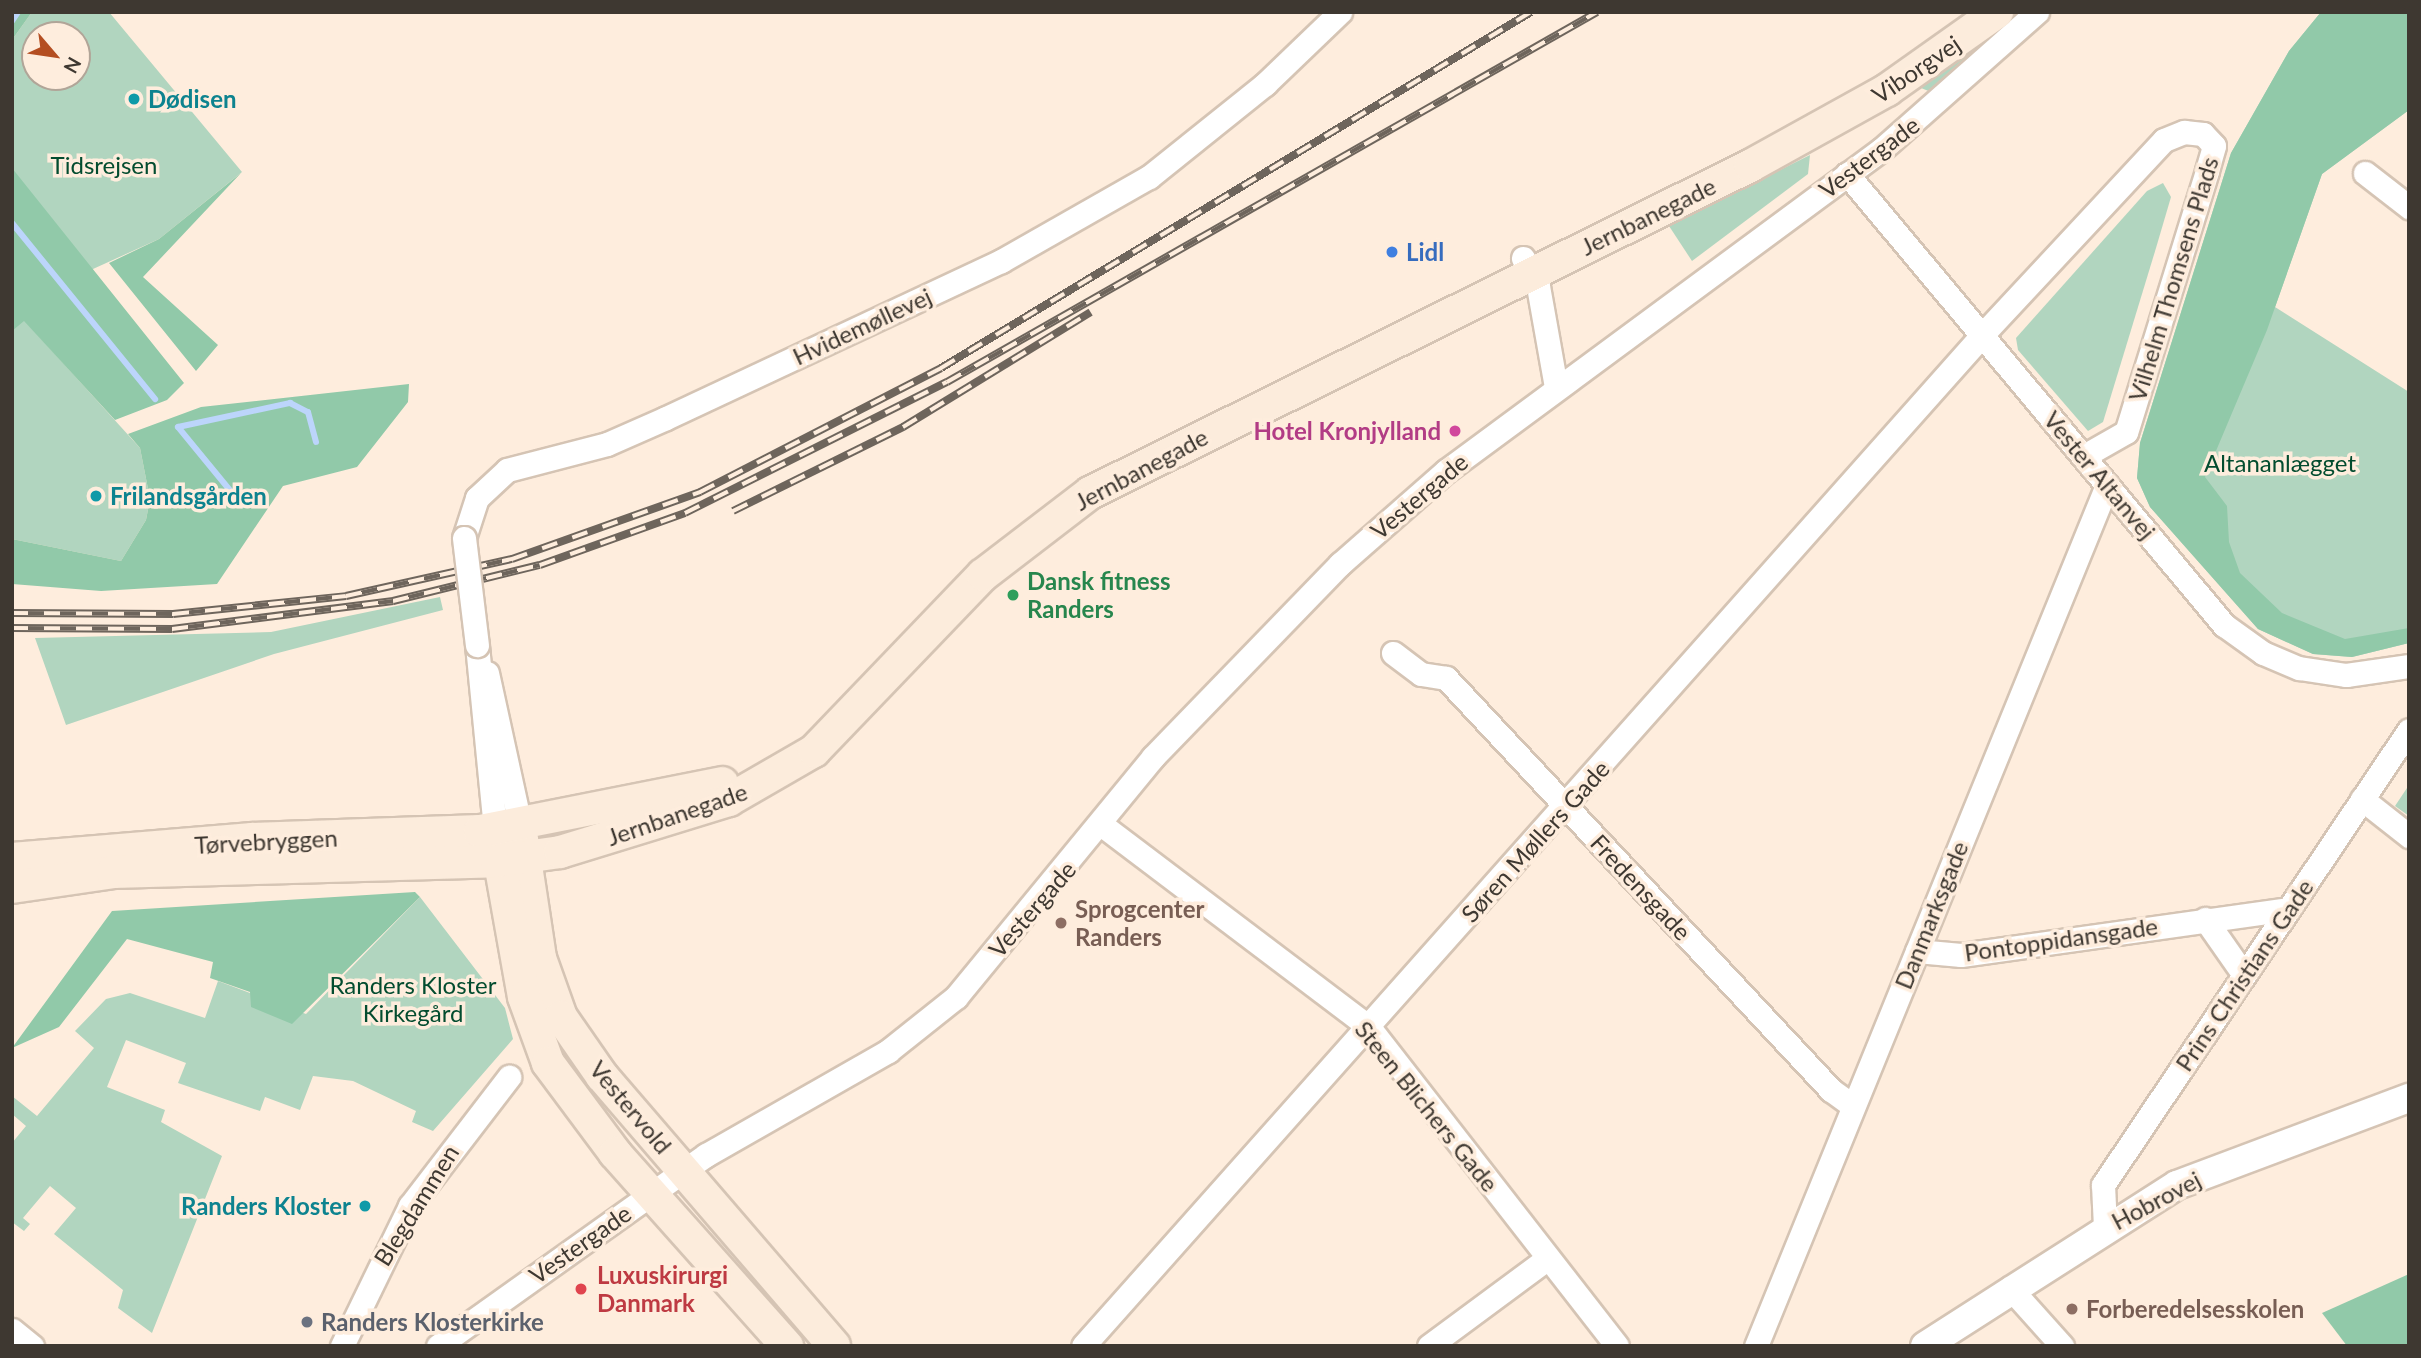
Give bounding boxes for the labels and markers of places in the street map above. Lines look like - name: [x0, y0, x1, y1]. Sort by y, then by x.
- place label: Dødisen: [148, 85, 236, 113]
- marker: Dødisen: [126, 91, 142, 107]
- place label: Lidl: [1406, 238, 1444, 266]
- marker: Lidl: [1384, 244, 1400, 260]
- place label: Hotel Kronjylland: [1253, 417, 1441, 445]
- marker: Hotel Kronjylland: [1447, 423, 1463, 439]
- place label: Frilandsgården: [110, 482, 267, 510]
- marker: Frilandsgården: [88, 488, 104, 504]
- place label: Dansk fitness Randers: [1027, 567, 1171, 623]
- marker: Dansk fitness Randers: [1005, 587, 1021, 603]
- place label: Sprogcenter Randers: [1075, 895, 1204, 951]
- marker: Sprogcenter Randers: [1053, 915, 1069, 931]
- place label: Randers Kloster: [181, 1192, 351, 1220]
- marker: Randers Kloster: [357, 1198, 373, 1214]
- place label: Luxuskirurgi Danmark: [597, 1261, 728, 1317]
- marker: Luxuskirurgi Danmark: [571, 1279, 591, 1299]
- place label: Forberedelsesskolen: [2086, 1295, 2304, 1323]
- marker: Forberedelsesskolen: [2064, 1301, 2080, 1317]
- place label: Randers Klosterkirke: [321, 1308, 544, 1336]
- marker: Randers Klosterkirke: [299, 1314, 315, 1330]

